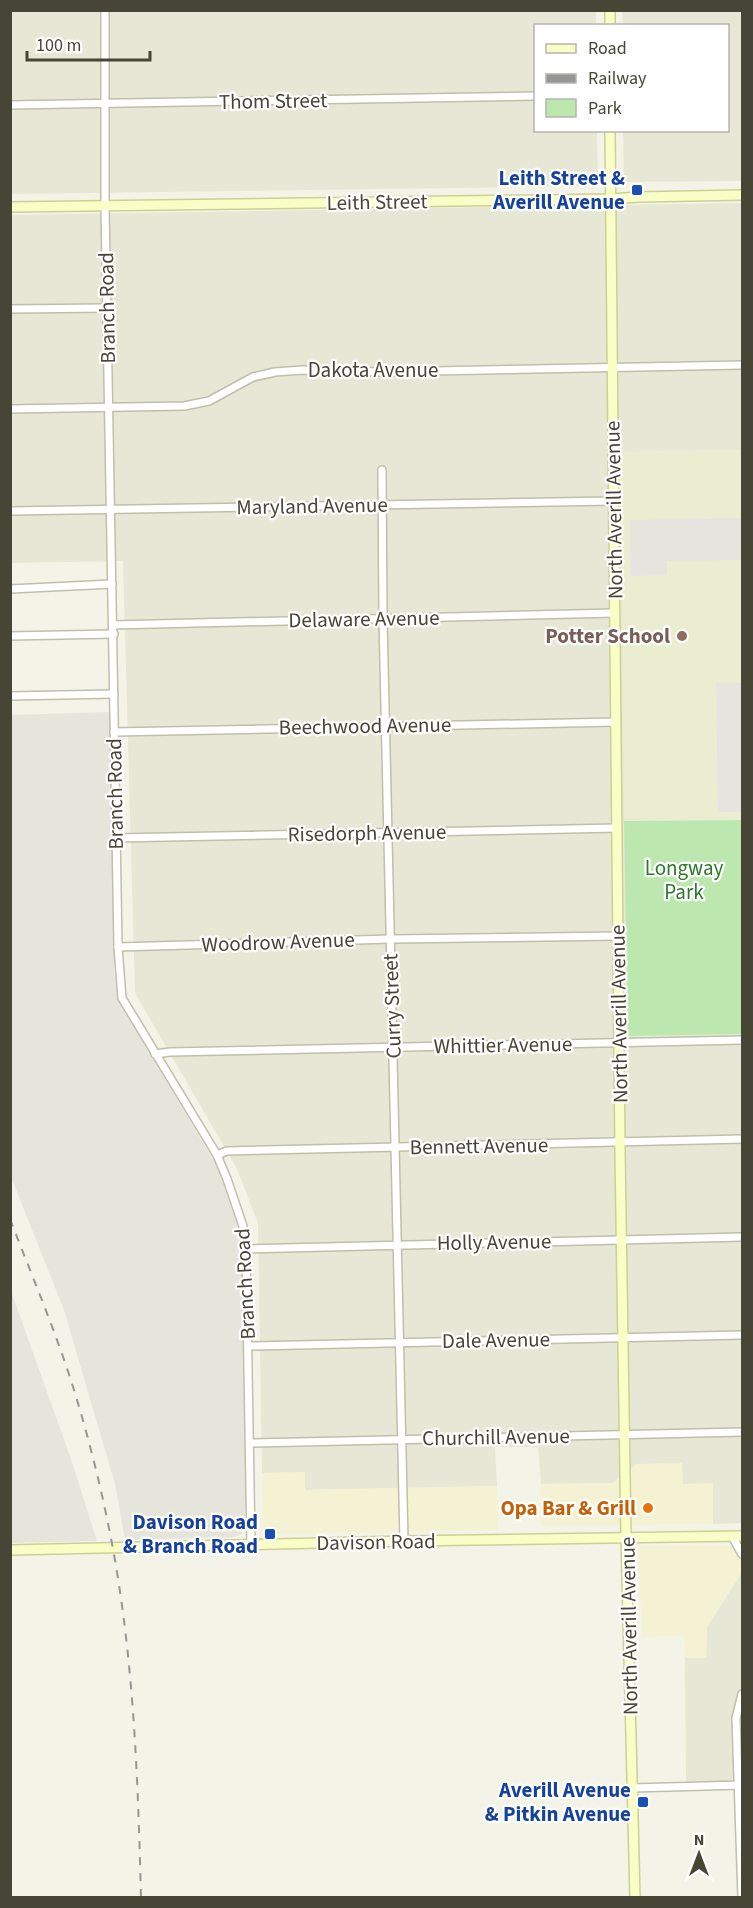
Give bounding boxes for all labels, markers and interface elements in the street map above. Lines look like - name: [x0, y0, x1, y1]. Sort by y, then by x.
- scale bar: [27, 24, 150, 62]
- legend: [534, 24, 729, 132]
- text: 100 m: [36, 33, 81, 58]
- text: Road: [588, 36, 627, 61]
- text: Railway: [588, 66, 647, 91]
- street label: Thom Street: [219, 85, 327, 117]
- text: Park: [588, 96, 622, 121]
- place label: Leith Street & Averill Avenue: [492, 163, 625, 217]
- marker: Leith Street & Averill Avenue: [630, 183, 644, 197]
- street label: Leith Street: [326, 186, 428, 218]
- street label: Branch Road: [91, 252, 123, 364]
- street label: Dakota Avenue: [308, 355, 438, 385]
- street label: North Averill Avenue: [597, 421, 631, 599]
- street label: Maryland Avenue: [236, 490, 388, 522]
- street label: Delaware Avenue: [288, 603, 440, 635]
- place label: Potter School: [545, 621, 670, 651]
- marker: Potter School: [675, 629, 689, 643]
- street label: Beechwood Avenue: [278, 709, 452, 743]
- street label: Branch Road: [99, 738, 131, 850]
- street label: Risedorph Avenue: [287, 817, 447, 849]
- park label: Longway Park: [645, 853, 723, 907]
- street label: Woodrow Avenue: [201, 924, 355, 960]
- street label: North Averill Avenue: [602, 925, 636, 1103]
- street label: Curry Street: [375, 953, 409, 1059]
- street label: Whittier Avenue: [433, 1029, 573, 1061]
- street label: Bennett Avenue: [409, 1130, 549, 1162]
- street label: Holly Avenue: [436, 1226, 552, 1258]
- street label: Branch Road: [227, 1228, 263, 1340]
- street label: Dale Avenue: [442, 1324, 550, 1356]
- street label: Churchill Avenue: [422, 1421, 570, 1453]
- place label: Opa Bar & Grill: [500, 1493, 636, 1523]
- marker: Opa Bar & Grill: [641, 1501, 655, 1515]
- place label: Davison Road & Branch Road: [123, 1507, 258, 1561]
- street label: Davison Road: [316, 1526, 436, 1558]
- marker: Davison Road & Branch Road: [263, 1527, 277, 1541]
- street label: North Averill Avenue: [612, 1537, 646, 1715]
- place label: Averill Avenue & Pitkin Avenue: [485, 1775, 631, 1829]
- marker: Averill Avenue & Pitkin Avenue: [636, 1795, 650, 1809]
- north arrow: [669, 1824, 729, 1884]
- text: N: [694, 1829, 704, 1851]

